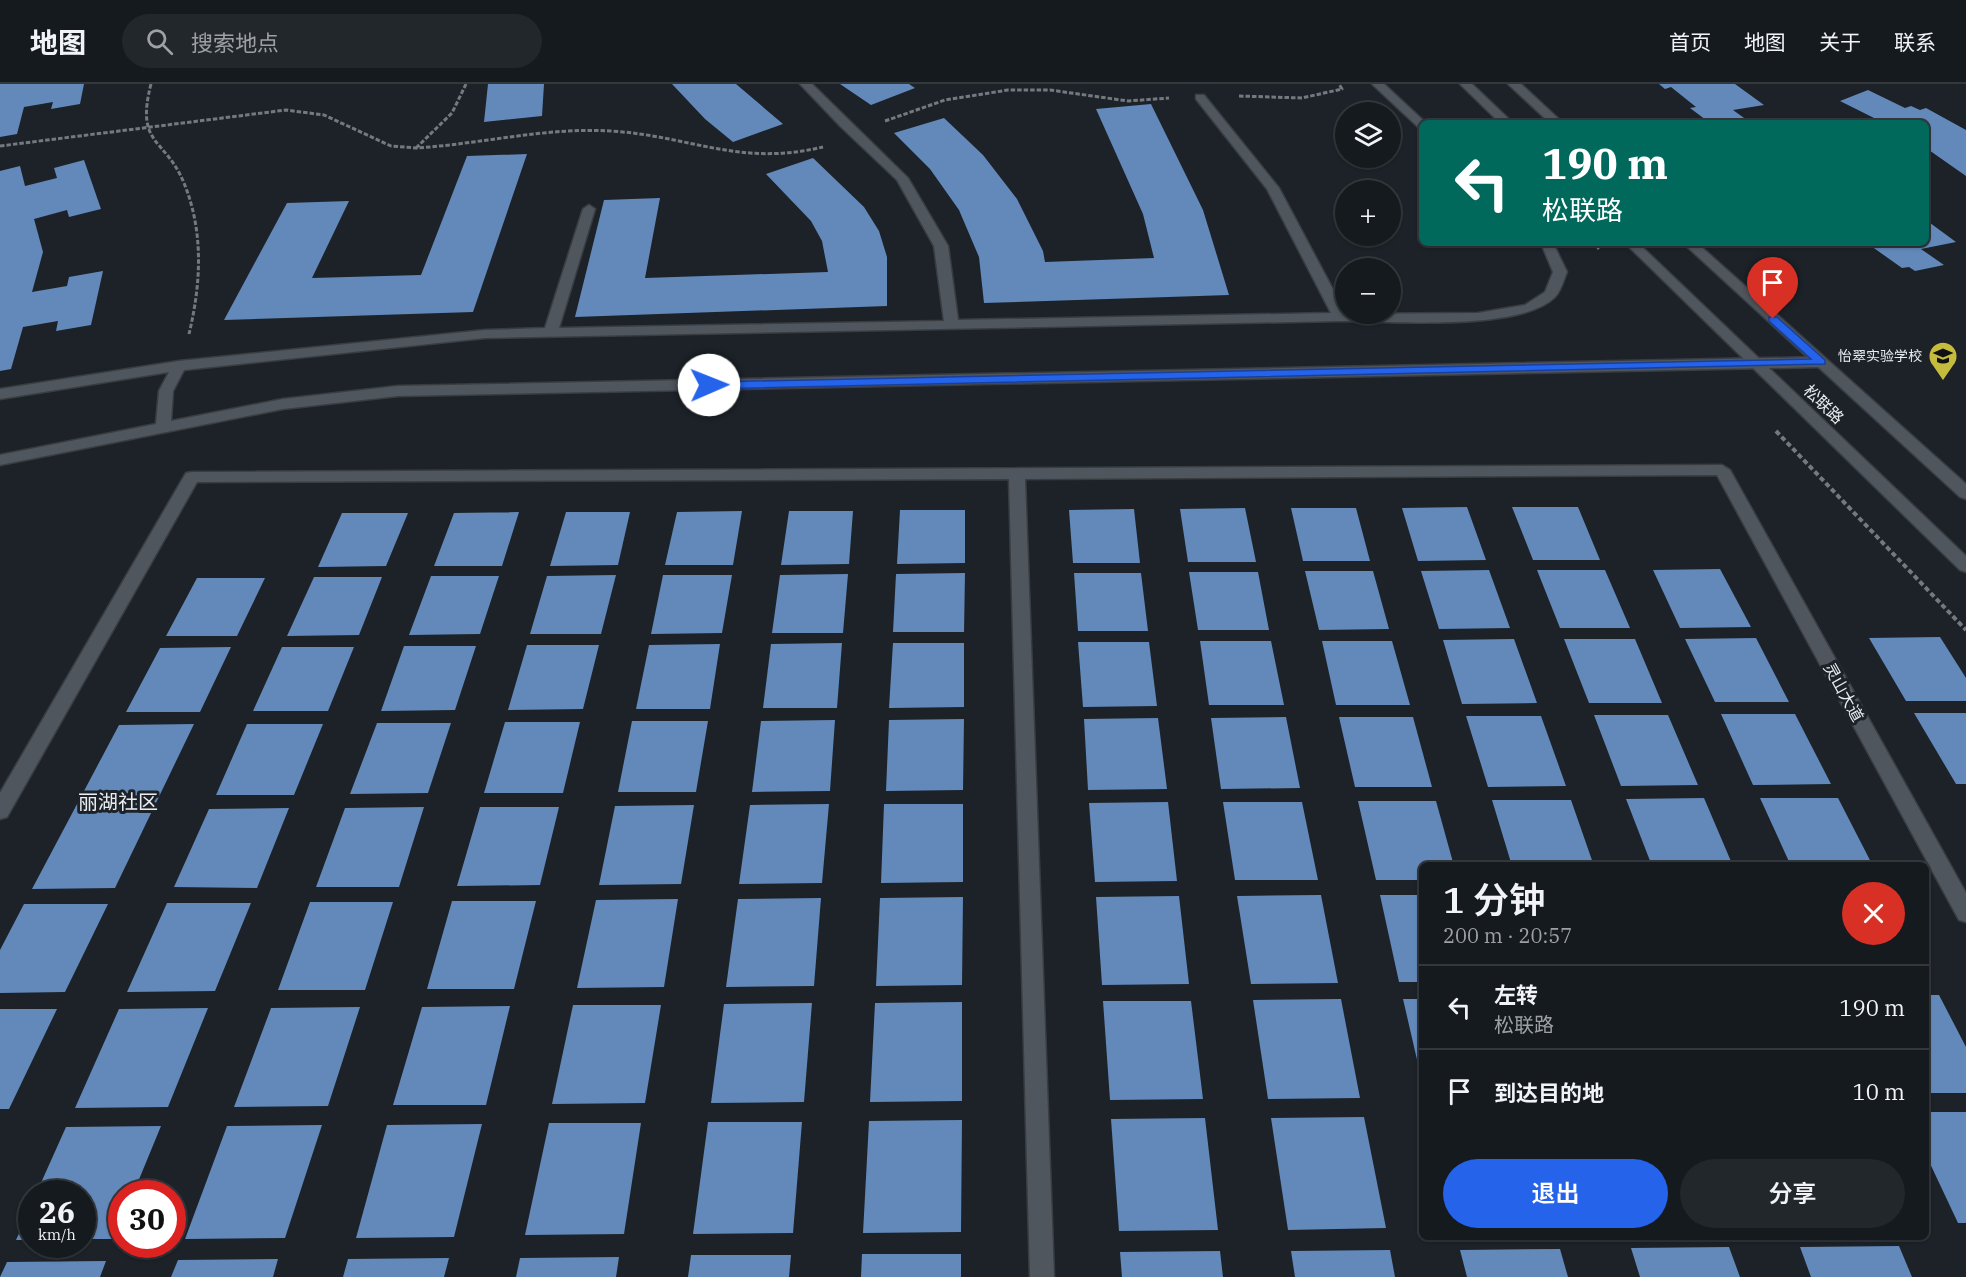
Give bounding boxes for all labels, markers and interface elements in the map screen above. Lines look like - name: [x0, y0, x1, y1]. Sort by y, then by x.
- search box: [122, 14, 542, 68]
- text: 地图: [30, 24, 86, 61]
- icon: search: [143, 25, 176, 58]
- text: 搜索地点: [191, 28, 279, 57]
- text: 首页: [1669, 28, 1711, 56]
- text: 地图: [1744, 28, 1786, 56]
- text: 关于: [1819, 28, 1861, 56]
- text: 联系: [1894, 28, 1936, 56]
- map controls: [1335, 102, 1401, 324]
- button: layers: [1335, 102, 1401, 168]
- text: 190 m: [1542, 136, 1668, 191]
- icon: left: [1443, 144, 1521, 222]
- button: +: [1335, 180, 1401, 246]
- text: 松联路: [1542, 192, 1623, 227]
- pin: [1747, 257, 1798, 319]
- button: −: [1335, 258, 1401, 324]
- icon: arrive: [1756, 266, 1789, 299]
- school or university icon: 怡翠实验学校: [1927, 340, 1959, 382]
- place label: 怡翠实验学校: [1838, 347, 1922, 365]
- position arrow: [677, 353, 741, 417]
- street label: 松联路: [1800, 380, 1848, 428]
- street label: 灵山大道: [1820, 659, 1868, 725]
- district label: 丽湖社区: [78, 788, 158, 815]
- text: 1 分钟: [1443, 876, 1545, 923]
- button: close: [1842, 882, 1905, 945]
- text: 200 m · 20:57: [1443, 922, 1572, 949]
- text: 左转: [1494, 980, 1538, 1009]
- icon: left: [1443, 991, 1476, 1024]
- text: 190 m: [1839, 993, 1905, 1022]
- text: 松联路: [1494, 1011, 1554, 1038]
- icon: arrive: [1443, 1075, 1476, 1108]
- text: 10 m: [1853, 1077, 1905, 1106]
- text: 到达目的地: [1494, 1078, 1604, 1107]
- button: 退出: [1443, 1159, 1668, 1228]
- button: 分享: [1680, 1159, 1905, 1228]
- speed limit sign: 30: [108, 1180, 186, 1258]
- text: 26: [39, 1192, 75, 1231]
- text: km/h: [38, 1225, 76, 1244]

